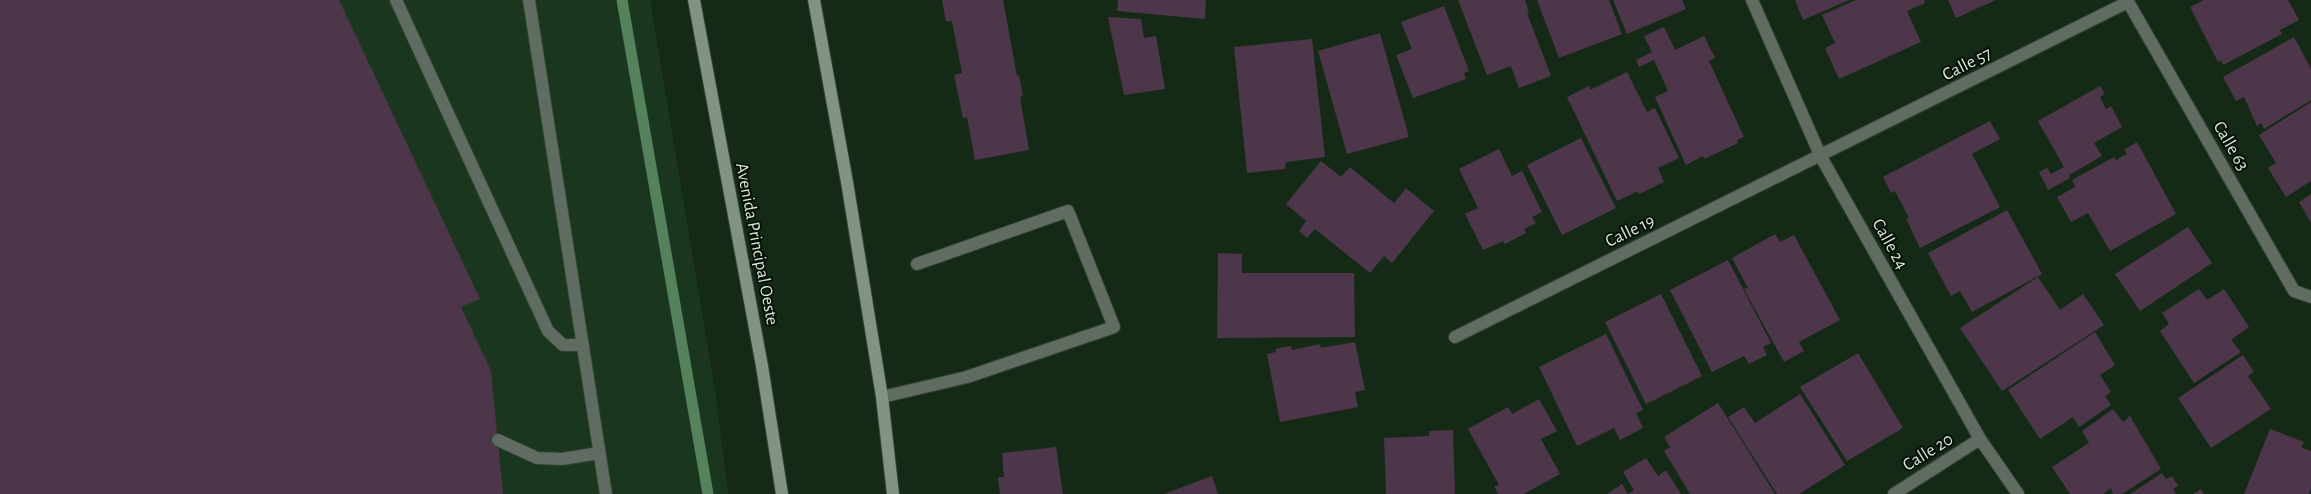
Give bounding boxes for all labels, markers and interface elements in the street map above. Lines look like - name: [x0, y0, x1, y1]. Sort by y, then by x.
- street label: Calle 57: [1939, 42, 1995, 86]
- street label: Calle 63: [2208, 117, 2254, 175]
- street label: Avenida Principal Oeste: [731, 161, 783, 327]
- street label: Calle 19: [1602, 210, 1658, 252]
- street label: Calle 24: [1867, 215, 1913, 273]
- street label: Calle 20: [1899, 428, 1957, 476]

